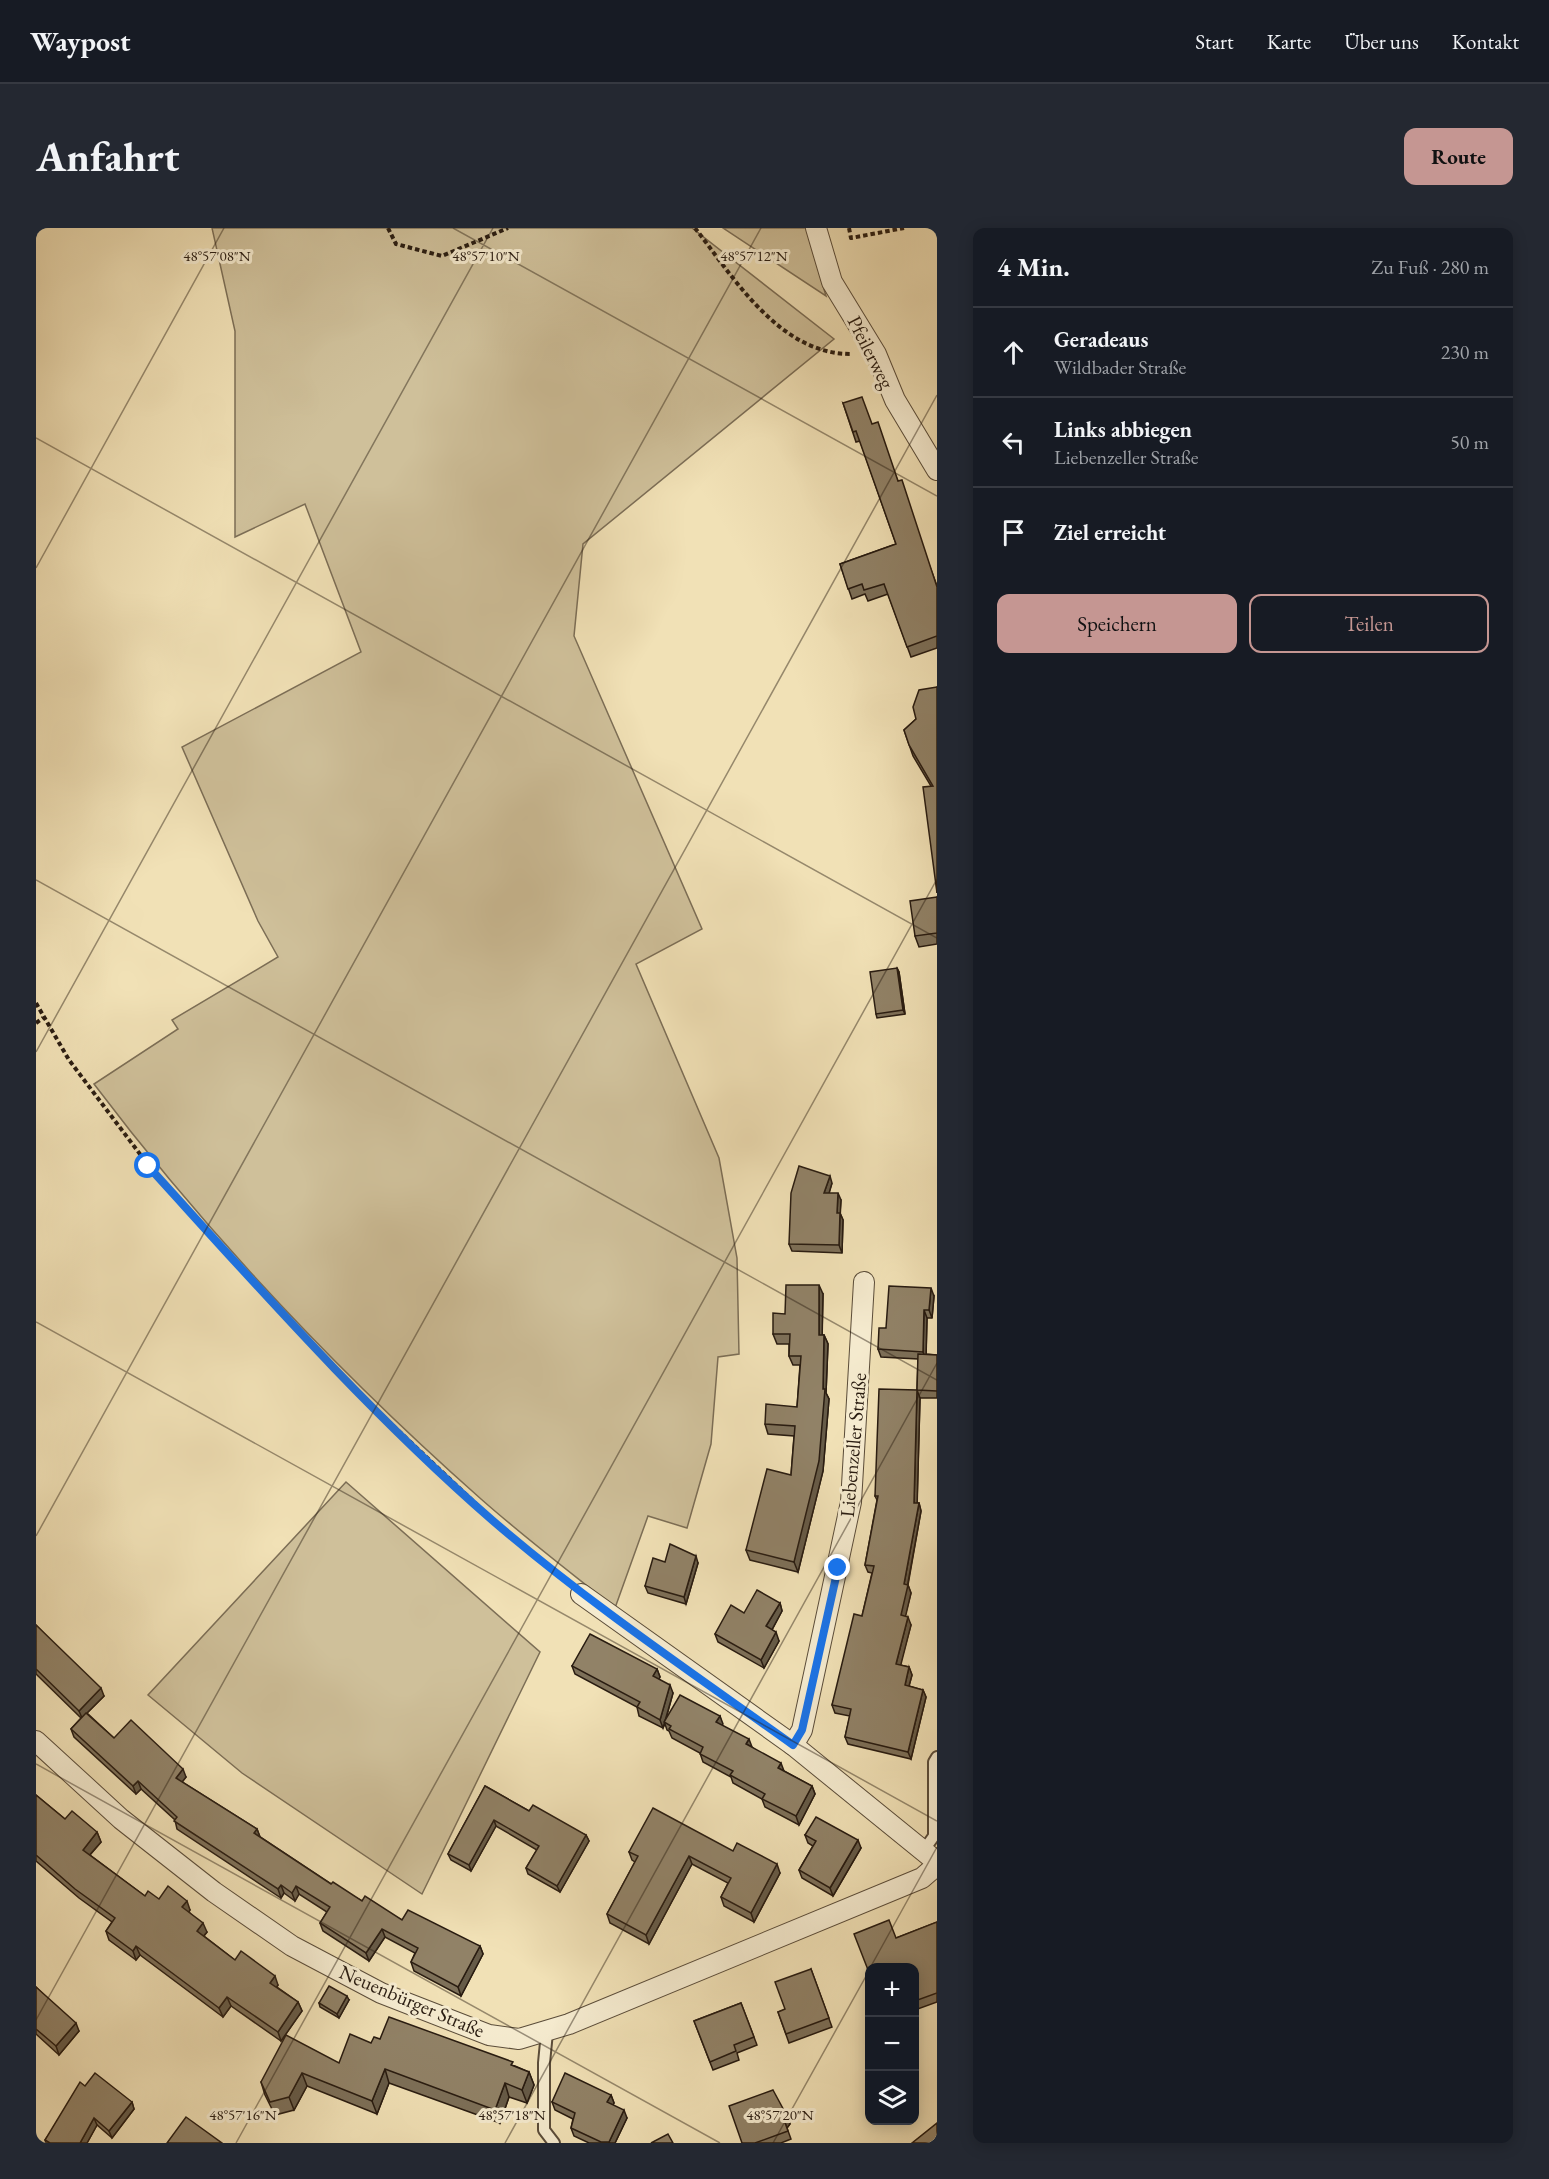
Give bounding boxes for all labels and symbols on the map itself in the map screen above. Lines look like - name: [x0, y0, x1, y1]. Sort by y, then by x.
- text: 48°57'08"N: [183, 246, 251, 265]
- text: 48°57'10"N: [452, 246, 520, 265]
- text: 48°57'12"N: [720, 246, 788, 265]
- street label: Pfeilerweg: [842, 311, 901, 393]
- route start: [134, 1152, 160, 1178]
- street label: Liebenzeller Straße: [834, 1372, 872, 1518]
- route end: [824, 1554, 850, 1580]
- street label: Neuenbürger Straße: [335, 1959, 489, 2043]
- text: 48°57'16"N: [209, 2105, 277, 2124]
- text: 48°57'18"N: [478, 2105, 546, 2124]
- text: 48°57'20"N: [746, 2105, 814, 2124]

